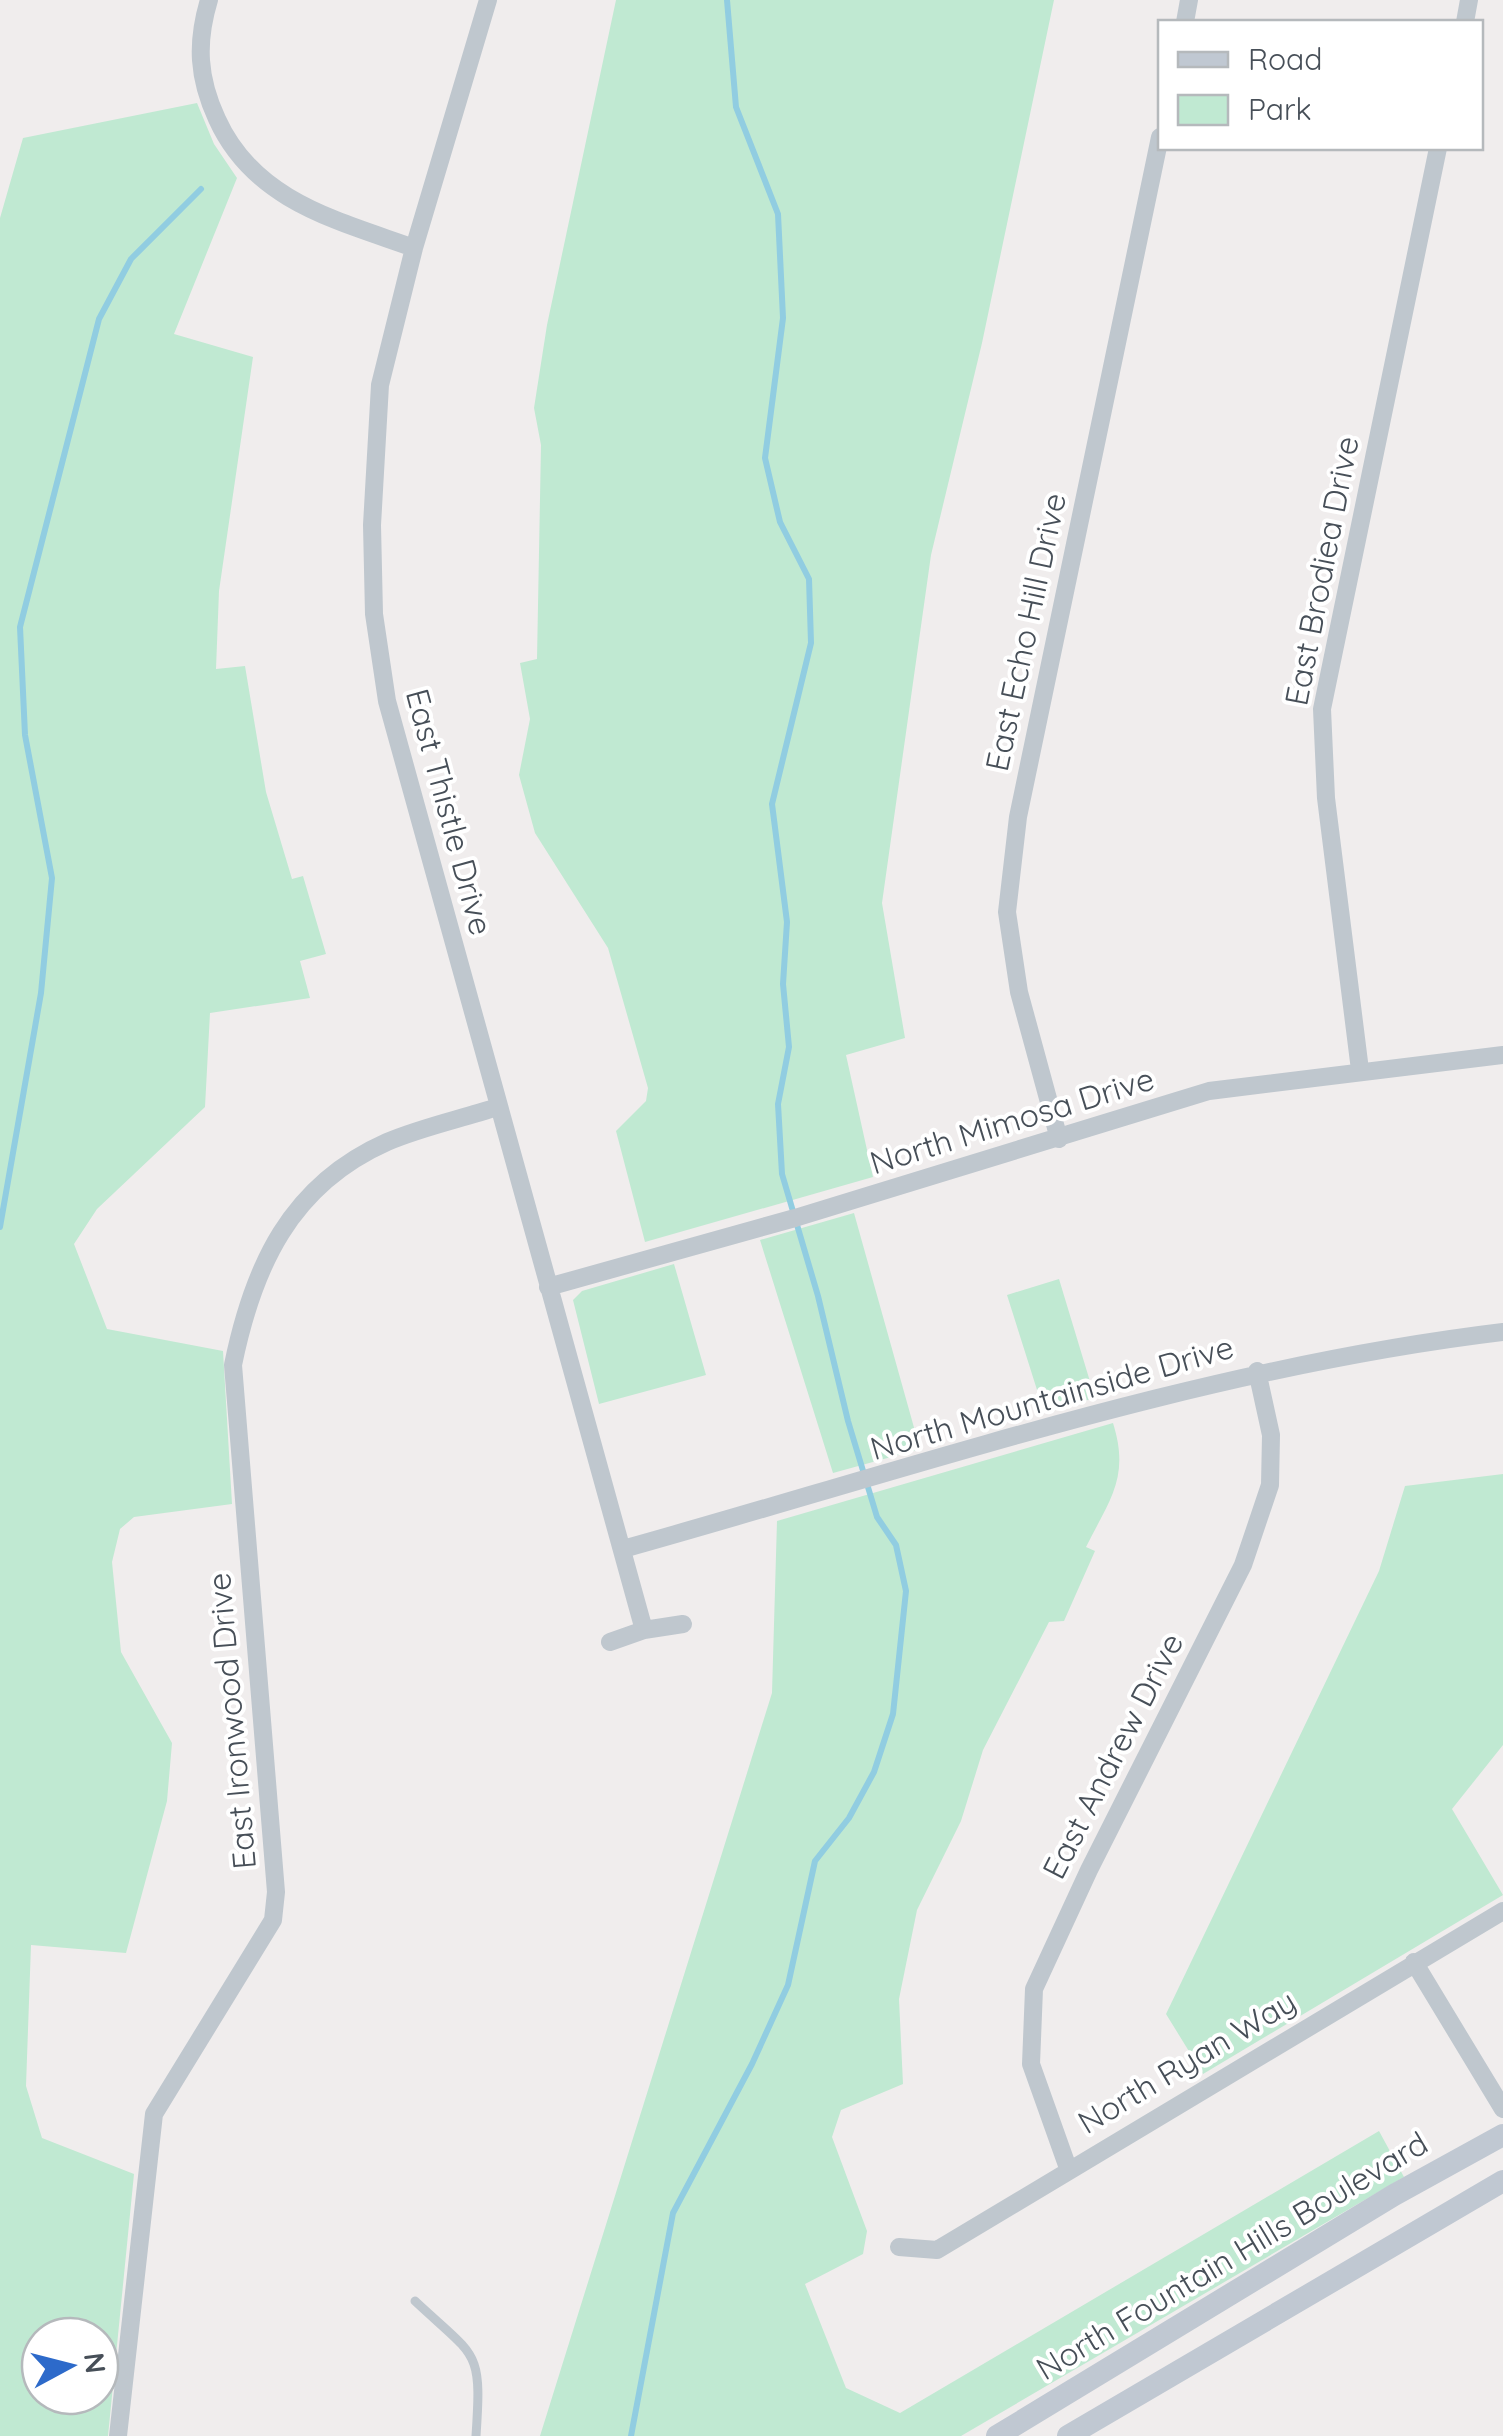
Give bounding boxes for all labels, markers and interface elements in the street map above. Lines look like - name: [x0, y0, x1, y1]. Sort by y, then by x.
- legend: [1158, 20, 1483, 150]
- text: Road: [1248, 40, 1322, 78]
- text: Park: [1248, 90, 1312, 128]
- street label: East Brodiea Drive: [1275, 433, 1367, 709]
- street label: East Echo Hill Drive: [976, 489, 1074, 775]
- street label: East Thistle Drive: [398, 684, 502, 939]
- street label: North Mimosa Drive: [865, 1058, 1159, 1182]
- street label: North Mountainside Drive: [866, 1326, 1238, 1468]
- street label: East Ironwood Drive: [198, 1571, 264, 1871]
- street label: East Andrew Drive: [1033, 1626, 1191, 1885]
- street label: North Ryan Way: [1070, 1980, 1303, 2142]
- street label: North Fountain Hills Boulevard: [1028, 2122, 1434, 2388]
- north arrow: [20, 2316, 120, 2416]
- text: N: [77, 2351, 114, 2375]

